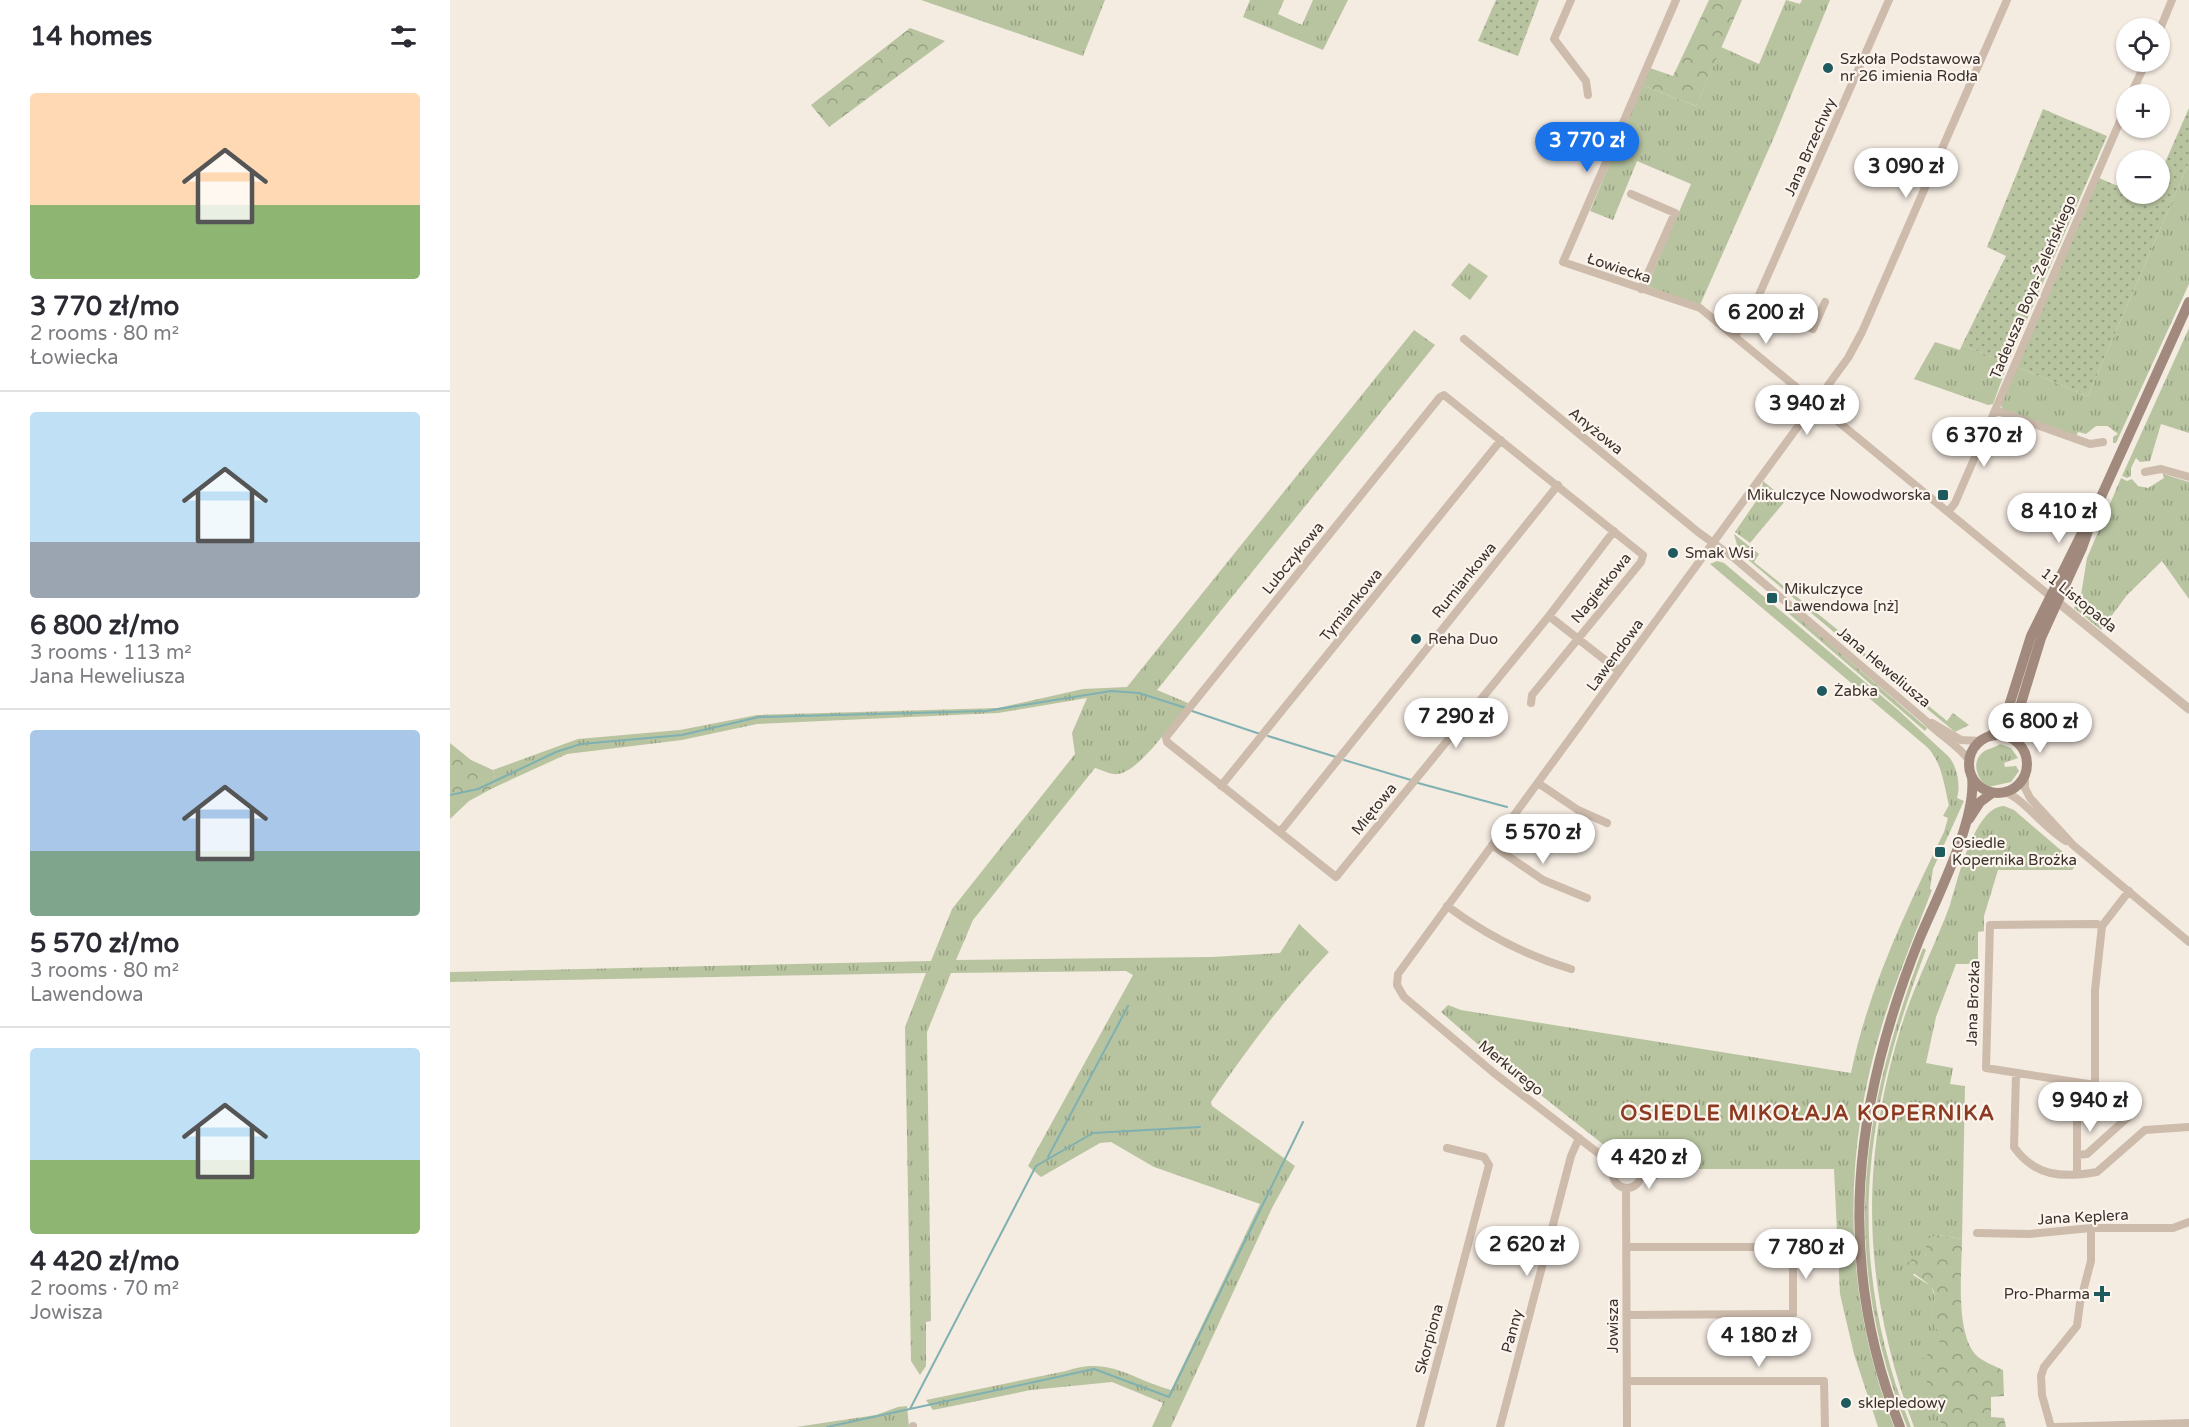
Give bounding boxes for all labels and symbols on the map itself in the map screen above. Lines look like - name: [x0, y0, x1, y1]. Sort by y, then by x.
- place label: Szkoła Podstawowa nr 26 imienia Rodła: [1840, 50, 1981, 85]
- marker: Szkoła Podstawowa nr 26 imienia Rodła: [1821, 61, 1835, 75]
- street label: Jana Brzechwy: [1780, 95, 1840, 199]
- pin: 3 770 zł: [1525, 122, 1649, 173]
- pin: 3 090 zł: [1844, 148, 1968, 199]
- street label: Tadeusza Boya-Żeleńskiego: [1986, 192, 2080, 382]
- street label: Łowiecka: [1585, 249, 1653, 287]
- pin: 6 200 zł: [1704, 294, 1828, 345]
- pin: 3 940 zł: [1745, 385, 1869, 436]
- street label: Anyżowa: [1565, 404, 1627, 458]
- pin: 6 370 zł: [1922, 417, 2046, 468]
- place label: Mikulczyce Nowodworska: [1747, 486, 1931, 504]
- marker: Mikulczyce Nowodworska: [1936, 488, 1950, 502]
- pin: 8 410 zł: [1997, 493, 2121, 544]
- street label: Lubczykowa: [1258, 518, 1328, 598]
- street label: Rumiankowa: [1428, 539, 1500, 621]
- place label: Smak Wsi: [1685, 544, 1754, 562]
- marker: Smak Wsi: [1666, 546, 1680, 560]
- street label: Nagietkowa: [1567, 549, 1635, 627]
- street label: 11 Listopada: [2037, 564, 2121, 636]
- street label: Tymiankowa: [1316, 565, 1386, 645]
- place label: Mikulczyce Lawendowa [nż]: [1784, 580, 1899, 615]
- marker: Mikulczyce Lawendowa [nż]: [1765, 591, 1779, 605]
- street label: Lawendowa: [1583, 615, 1647, 695]
- street label: Jana Heweliusza: [1834, 623, 1934, 711]
- place label: Reha Duo: [1428, 630, 1498, 648]
- marker: Reha Duo: [1409, 632, 1423, 646]
- place label: Żabka: [1834, 682, 1878, 700]
- marker: Żabka: [1815, 684, 1829, 698]
- pin: 7 290 zł: [1394, 698, 1518, 749]
- pin: 6 800 zł: [1978, 703, 2102, 754]
- street label: Miętowa: [1348, 779, 1400, 839]
- pin: 5 570 zł: [1481, 814, 1605, 865]
- place label: Osiedle Kopernika Brożka: [1952, 834, 2077, 869]
- marker: Osiedle Kopernika Brożka: [1933, 845, 1947, 859]
- street label: Jana Brożka: [1963, 960, 1983, 1046]
- street label: Merkurego: [1475, 1036, 1547, 1100]
- pin: 9 940 zł: [2028, 1082, 2152, 1133]
- district label: OSIEDLE MIKOŁAJA KOPERNIKA: [1620, 1101, 1996, 1126]
- pin: 4 420 zł: [1587, 1139, 1711, 1190]
- street label: Jana Keplera: [2037, 1206, 2129, 1228]
- pin: 2 620 zł: [1465, 1226, 1589, 1277]
- pin: 7 780 zł: [1744, 1229, 1868, 1280]
- place label: Pro-Pharma: [2004, 1285, 2090, 1303]
- marker: Pro-Pharma: [2095, 1287, 2109, 1301]
- street label: Jowisza: [1604, 1299, 1622, 1353]
- street label: Skorpiona: [1411, 1302, 1447, 1376]
- street label: Panny: [1498, 1307, 1526, 1355]
- pin: 4 180 zł: [1697, 1317, 1821, 1368]
- place label: sklepledowy: [1858, 1394, 1946, 1412]
- marker: sklepledowy: [1839, 1396, 1853, 1410]

